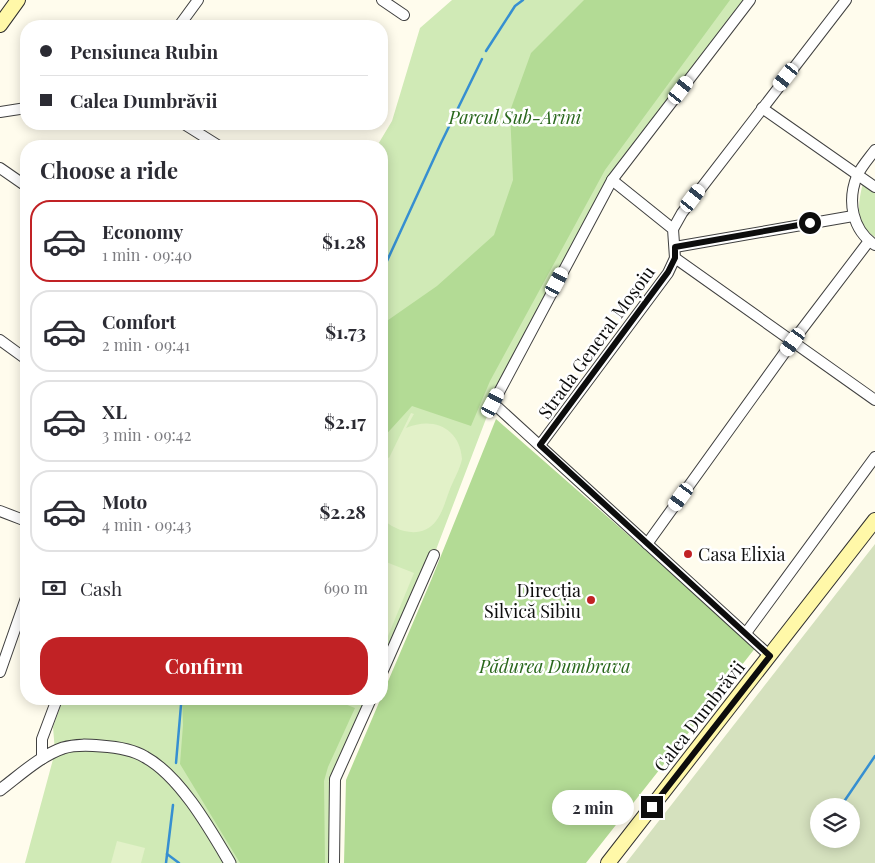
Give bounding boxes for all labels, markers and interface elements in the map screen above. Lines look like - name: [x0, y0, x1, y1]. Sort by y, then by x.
- text: Pensiunea Rubin: [70, 38, 218, 64]
- car: [770, 61, 801, 93]
- car: [665, 74, 696, 106]
- text: Calea Dumbrăvii: [70, 87, 217, 113]
- park label: Parcul Sub-Arini: [448, 105, 582, 129]
- text: Choose a ride: [40, 155, 178, 185]
- car: [677, 182, 708, 214]
- route start: [799, 212, 821, 234]
- text: Economy: [102, 218, 183, 244]
- icon: car: [42, 219, 87, 264]
- text: $1.28: [322, 228, 366, 254]
- text: 1 min · 09:40: [102, 244, 192, 265]
- street label: Strada General Moșoiu: [532, 260, 660, 423]
- car: [543, 265, 570, 299]
- text: Comfort: [102, 308, 176, 334]
- icon: car: [42, 309, 87, 354]
- text: $1.73: [325, 318, 366, 344]
- car: [778, 325, 807, 359]
- text: 2 min · 09:41: [102, 334, 190, 355]
- car: [479, 386, 506, 420]
- text: XL: [102, 398, 127, 424]
- icon: car: [42, 399, 87, 444]
- text: $2.17: [324, 408, 366, 434]
- text: 3 min · 09:42: [102, 424, 191, 445]
- car: [666, 480, 695, 514]
- text: Moto: [102, 488, 147, 514]
- icon: car: [42, 489, 87, 534]
- text: $2.28: [319, 498, 366, 524]
- text: 4 min · 09:43: [102, 514, 191, 535]
- place label: Casa Elixia: [698, 542, 786, 566]
- marker: Casa Elixia: [682, 548, 694, 560]
- icon: cash: [40, 574, 68, 602]
- text: Cash: [80, 575, 122, 601]
- text: 690 m: [324, 577, 368, 598]
- place label: Direcția Silvică Sibiu: [484, 578, 582, 623]
- marker: Direcția Silvică Sibiu: [585, 594, 597, 606]
- button: Confirm: [40, 637, 368, 695]
- park label: Pădurea Dumbrava: [478, 654, 631, 678]
- street label: Calea Dumbrăvii: [648, 656, 750, 776]
- callout: 2 min: [552, 790, 634, 824]
- route end: [641, 796, 663, 818]
- text: 2 min: [572, 797, 614, 818]
- map controls: [810, 798, 860, 848]
- button: layers: [810, 798, 860, 848]

